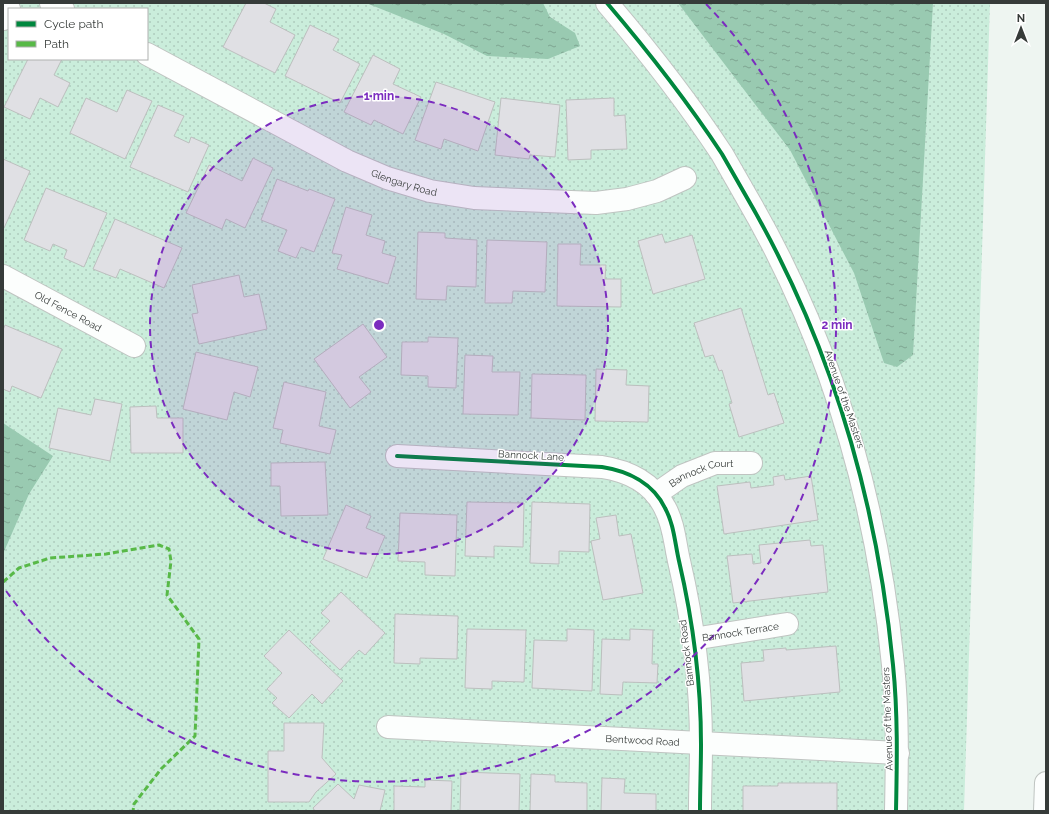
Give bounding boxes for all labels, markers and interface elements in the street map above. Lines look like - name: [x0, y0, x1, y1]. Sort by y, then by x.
- legend: [8, 8, 148, 60]
- north arrow: [1001, 8, 1041, 48]
- text: N: [1017, 12, 1025, 25]
- text: Cycle path: [44, 17, 103, 31]
- text: Path: [44, 37, 69, 51]
- text: 1 min: [364, 89, 394, 103]
- street label: Glengary Road: [369, 167, 438, 198]
- street label: Old Fence Road: [33, 289, 103, 334]
- centre of rings: [372, 318, 386, 332]
- text: 2 min: [821, 318, 853, 332]
- street label: Avenue of the Masters: [823, 349, 867, 450]
- street label: Bannock Lane: [498, 448, 564, 463]
- street label: Bannock Court: [667, 458, 734, 489]
- street label: Bannock Road: [677, 619, 696, 687]
- street label: Bannock Terrace: [701, 620, 780, 643]
- street label: Avenue of the Masters: [880, 667, 895, 771]
- street label: Bentwood Road: [605, 733, 680, 748]

